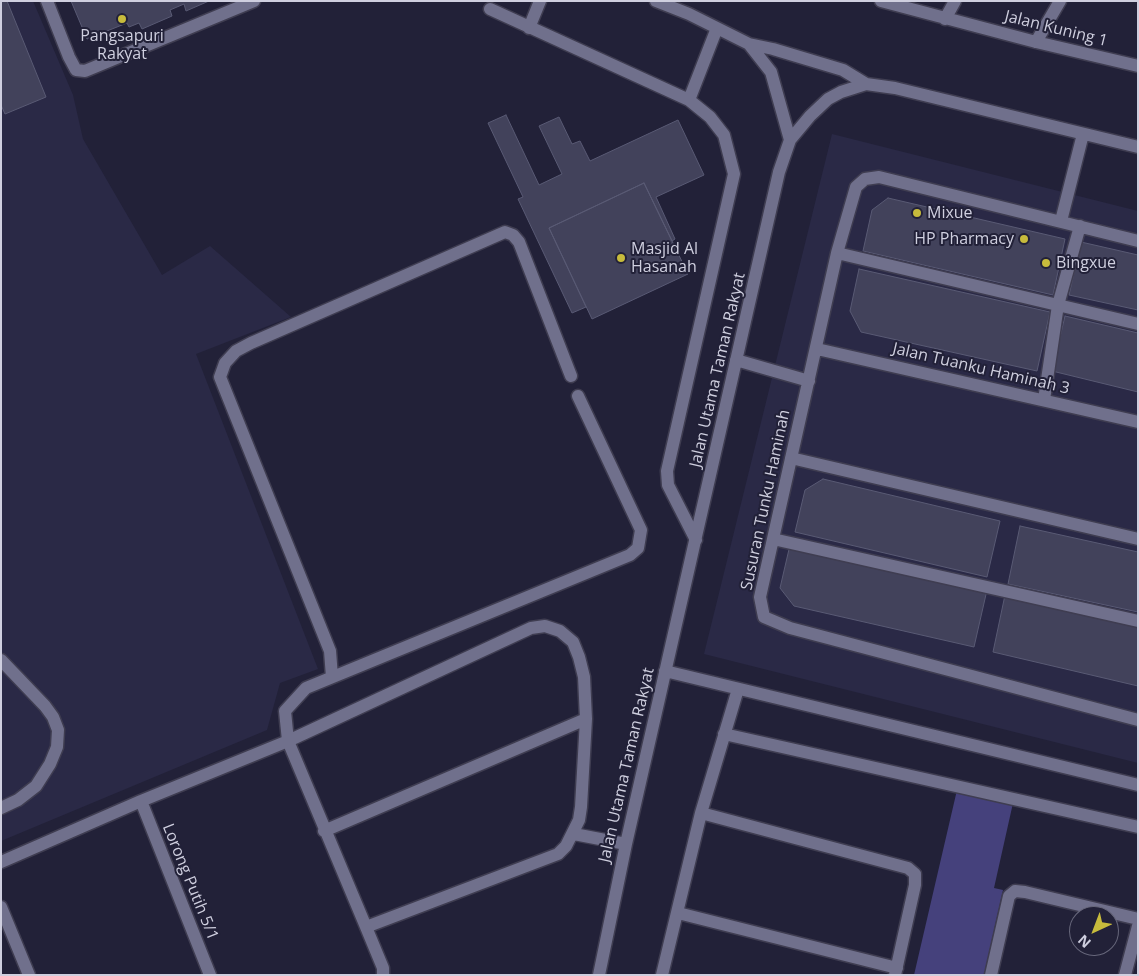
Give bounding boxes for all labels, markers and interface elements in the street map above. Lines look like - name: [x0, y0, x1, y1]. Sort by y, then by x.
- street label: Jalan Kuning 1: [1003, 7, 1109, 51]
- marker: Pangsapuri Rakyat: [116, 13, 128, 25]
- place label: Pangsapuri Rakyat: [80, 26, 164, 64]
- place label: Mixue: [927, 203, 973, 223]
- marker: Mixue: [911, 207, 923, 219]
- place label: HP Pharmacy: [914, 229, 1014, 249]
- marker: HP Pharmacy: [1018, 233, 1030, 245]
- place label: Masjid Al Hasanah: [631, 239, 698, 277]
- marker: Masjid Al Hasanah: [615, 252, 627, 264]
- place label: Bingxue: [1056, 253, 1116, 273]
- marker: Bingxue: [1040, 257, 1052, 269]
- street label: Jalan Utama Taman Rakyat: [686, 271, 750, 469]
- street label: Jalan Tuanku Haminah 3: [891, 339, 1071, 399]
- street label: Susuran Tunku Haminah: [737, 408, 795, 592]
- street label: Jalan Utama Taman Rakyat: [595, 666, 659, 864]
- street label: Lorong Putih 5/1: [158, 821, 222, 943]
- north arrow: [1069, 906, 1119, 956]
- text: N: [1073, 931, 1095, 952]

